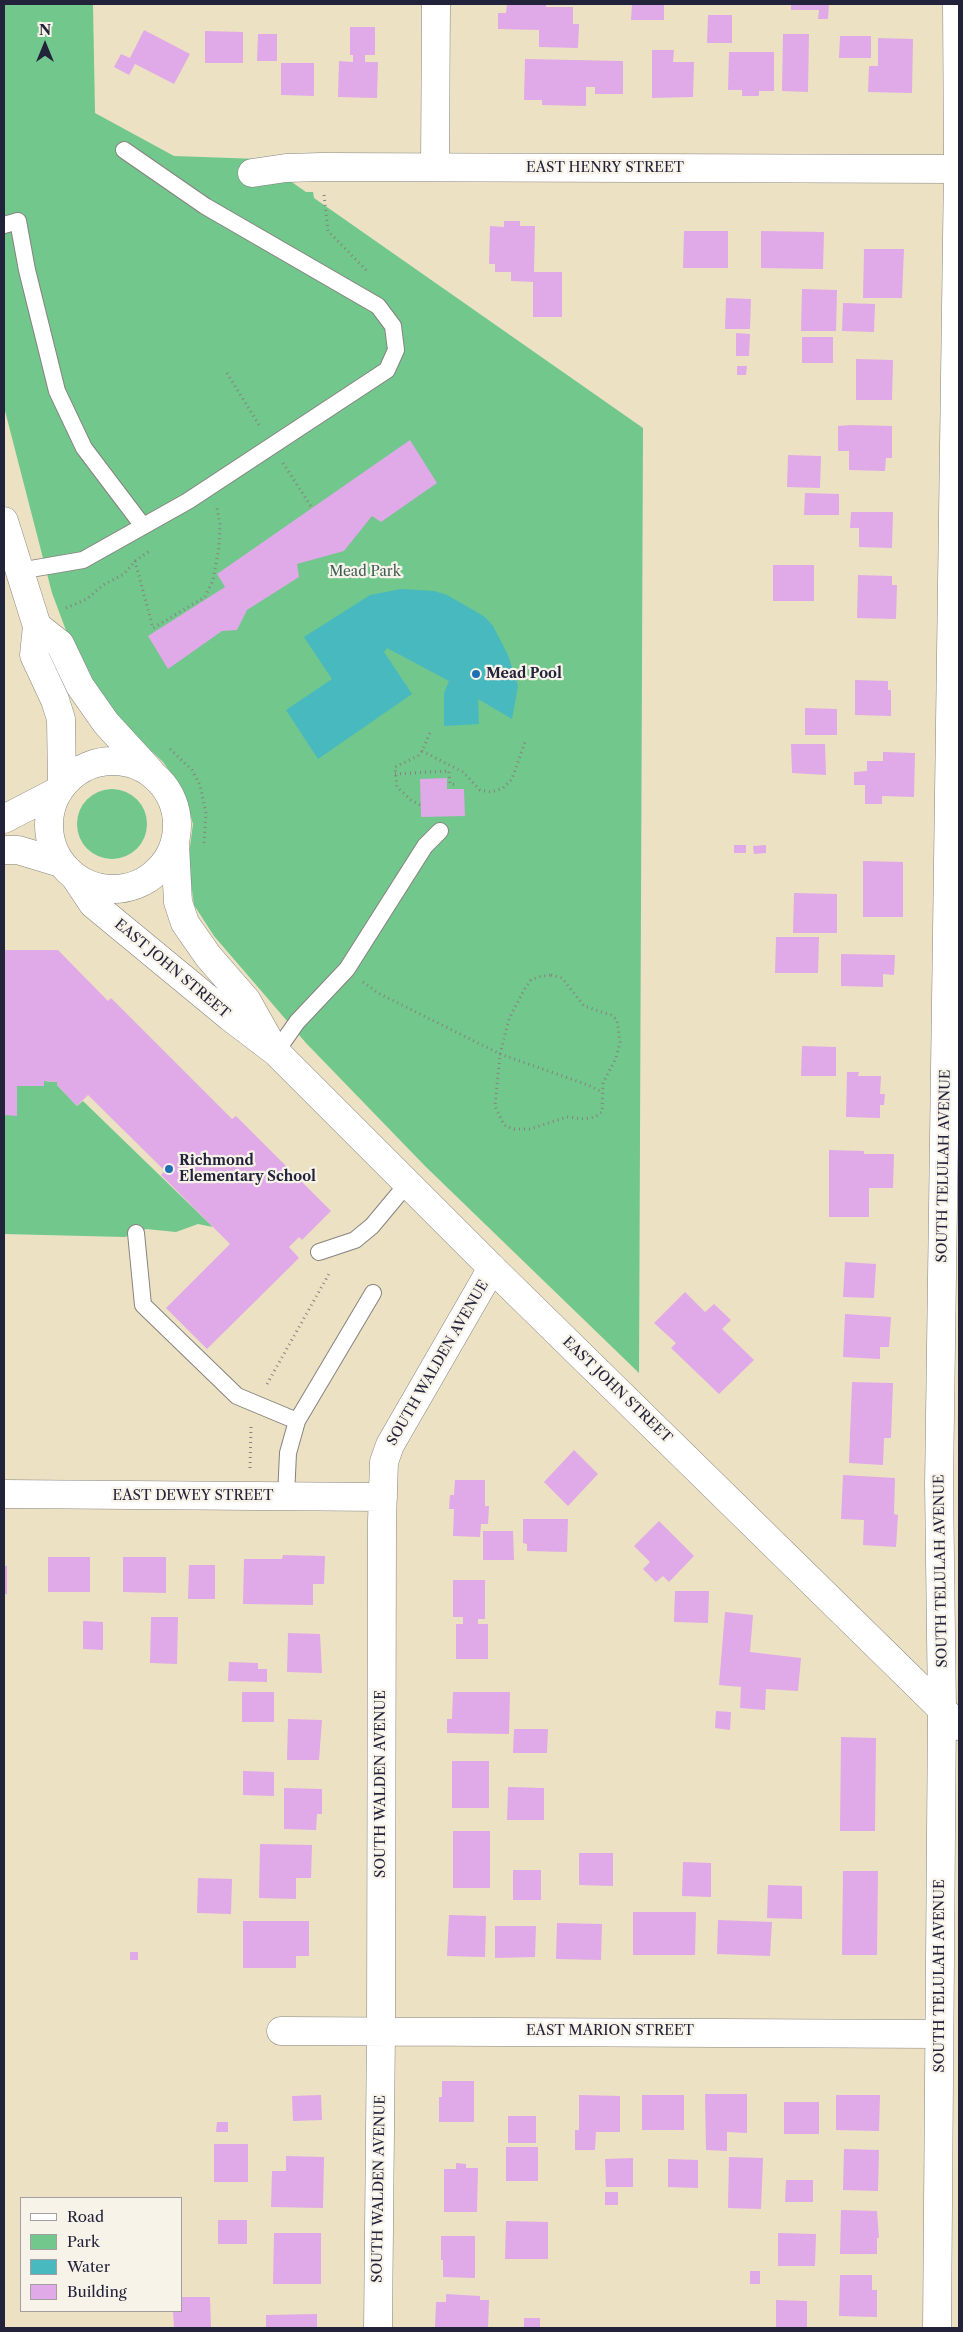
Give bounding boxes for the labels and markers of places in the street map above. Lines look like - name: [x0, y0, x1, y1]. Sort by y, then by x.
- place label: Mead Pool: [486, 666, 562, 682]
- marker: Mead Pool: [470, 668, 482, 680]
- place label: Richmond Elementary School: [179, 1153, 316, 1186]
- marker: Richmond Elementary School: [163, 1163, 175, 1175]

